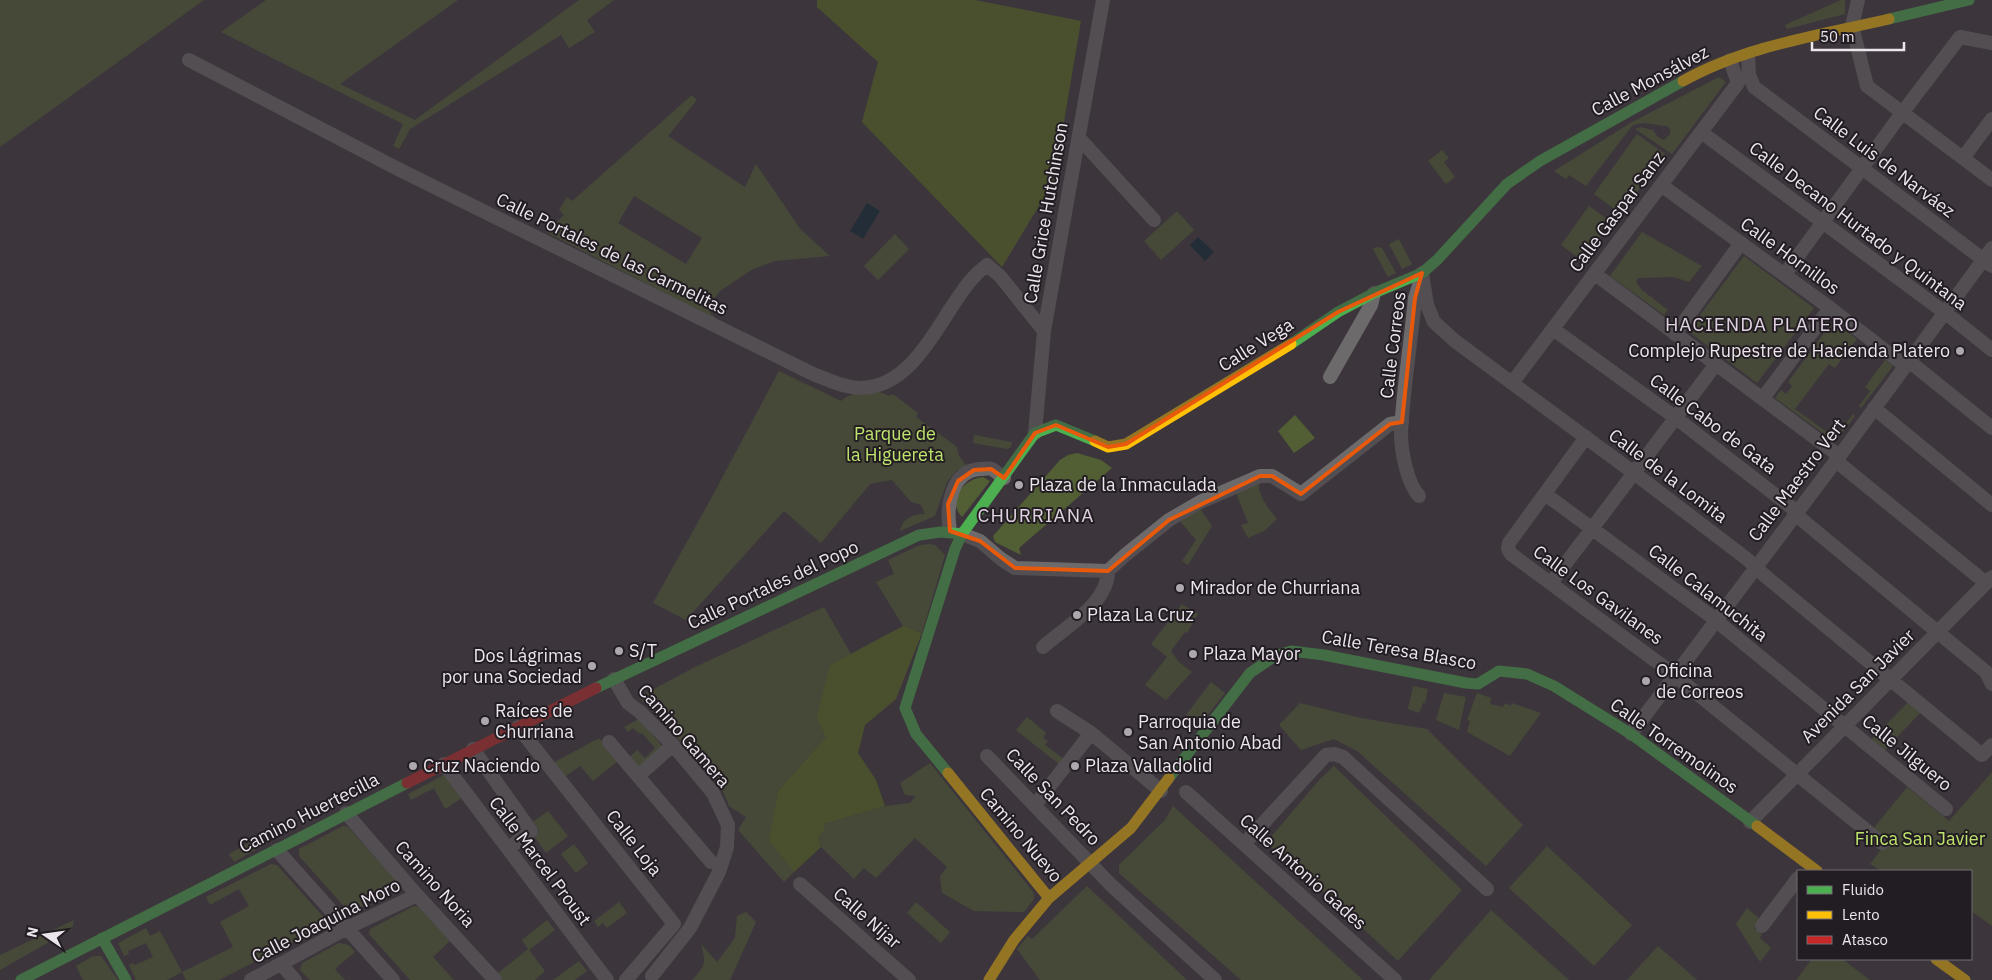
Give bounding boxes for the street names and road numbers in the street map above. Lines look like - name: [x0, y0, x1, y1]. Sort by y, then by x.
- street label: Calle Monsálvez: [1587, 40, 1712, 121]
- street label: Calle Luis de Narváez: [1809, 101, 1960, 222]
- street label: Calle Grice Hutchinson: [1018, 121, 1073, 305]
- street label: Calle Decano Hurtado y Quintana: [1745, 136, 1972, 315]
- street label: Calle Gaspar Sanz: [1564, 147, 1669, 277]
- street label: Calle Portales de las Carmelitas: [493, 187, 732, 320]
- street label: Calle Hornillos: [1736, 212, 1845, 299]
- street label: Calle Correos: [1375, 290, 1410, 400]
- street label: Calle Vega: [1214, 312, 1298, 377]
- street label: Calle Cabo de Gata: [1645, 368, 1782, 479]
- street label: Calle Maestro Vert: [1743, 414, 1850, 546]
- street label: Calle de la Lomita: [1604, 423, 1733, 528]
- street label: Calle Portales del Popo: [684, 535, 862, 634]
- street label: Calle Calamuchita: [1644, 539, 1773, 647]
- street label: Calle Los Gavilanes: [1529, 540, 1668, 650]
- street label: Avenida San Javier: [1796, 624, 1920, 747]
- street label: Calle Teresa Blasco: [1320, 625, 1478, 674]
- street label: Camino Gamera: [633, 679, 736, 792]
- street label: Calle Torremolinos: [1606, 693, 1743, 798]
- street label: Calle Jilguero: [1858, 709, 1957, 796]
- street label: Calle San Pedro: [1001, 743, 1106, 850]
- street label: Camino Huertecilla: [235, 767, 383, 858]
- street label: Camino Nuevo: [975, 782, 1068, 887]
- street label: Calle Marcel Proust: [484, 792, 596, 930]
- street label: Calle Loja: [601, 805, 668, 881]
- street label: Calle Antonio Gades: [1235, 809, 1372, 935]
- street label: Camino Noria: [390, 835, 481, 932]
- street label: Calle Joaquina Moro: [247, 873, 404, 968]
- street label: Calle Níjar: [829, 882, 906, 954]

